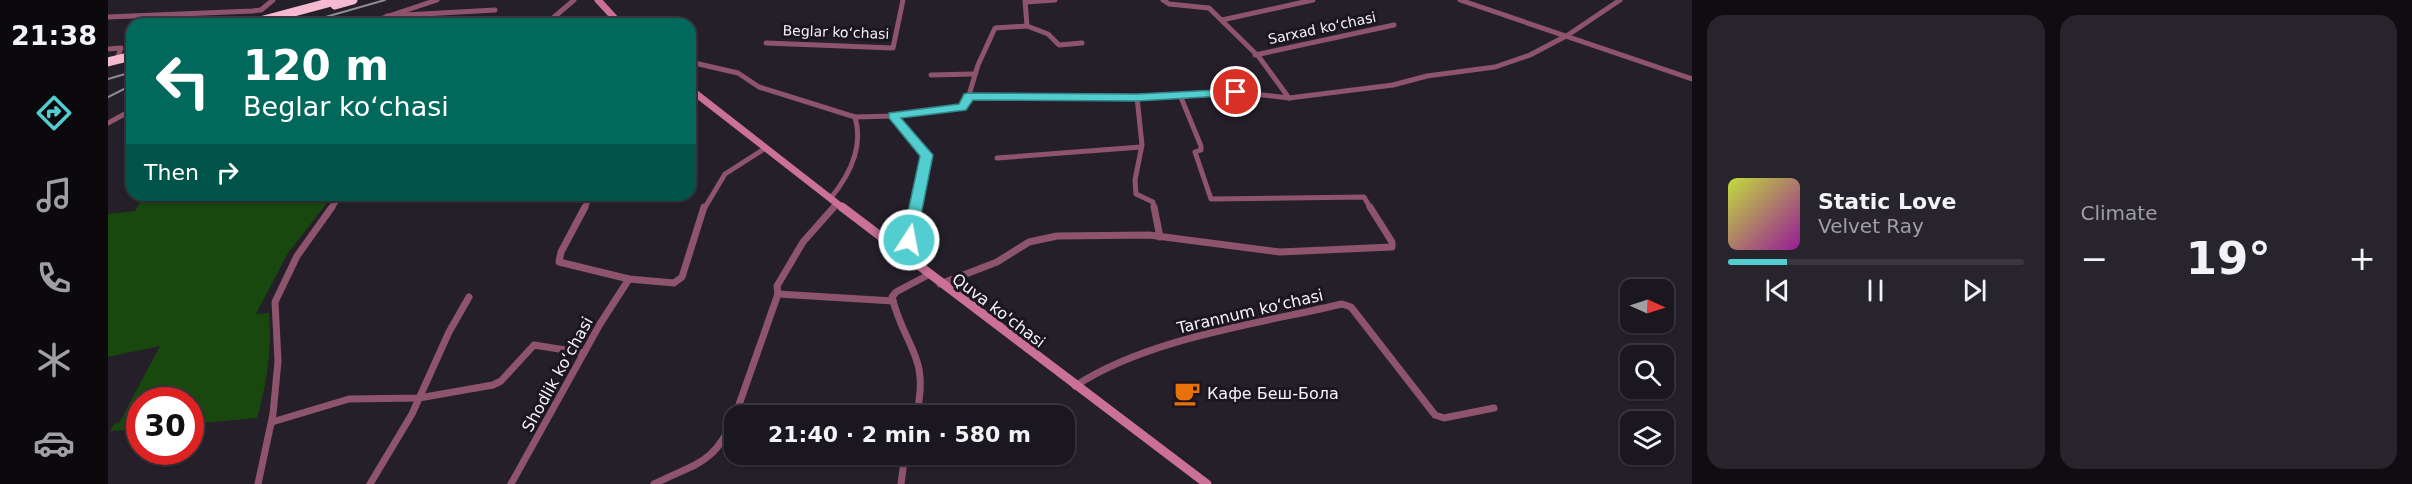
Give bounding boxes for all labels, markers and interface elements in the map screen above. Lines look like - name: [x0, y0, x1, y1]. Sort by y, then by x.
- street label: Sarxad koʻchasi: [1267, 9, 1377, 47]
- text: 21:38: [11, 20, 97, 51]
- street label: Beglar koʻchasi: [782, 22, 890, 42]
- text: 120 m: [243, 41, 389, 90]
- icon: left: [144, 42, 222, 120]
- pin: [1210, 66, 1261, 117]
- icon: arrive: [1219, 75, 1252, 108]
- text: Beglar koʻchasi: [243, 91, 449, 122]
- icon: directions: [33, 92, 75, 134]
- icon: right: [211, 156, 244, 189]
- text: Then: [144, 160, 199, 185]
- icon: music: [33, 174, 75, 216]
- text: Static Love: [1818, 189, 1956, 214]
- text: Climate: [2081, 201, 2157, 225]
- position arrow: [877, 208, 941, 272]
- text: Velvet Ray: [1818, 214, 1924, 238]
- text: 19°: [2186, 232, 2271, 285]
- text: −: [2081, 239, 2108, 278]
- text: +: [2348, 239, 2376, 278]
- icon: phone: [33, 257, 75, 299]
- street label: Quva ko'chasi: [948, 269, 1049, 352]
- icon: previous: [1761, 274, 1794, 307]
- icon: pause: [1859, 274, 1892, 307]
- icon: next: [1958, 274, 1991, 307]
- north arrow: [1620, 279, 1674, 333]
- map controls: [1620, 279, 1674, 465]
- street label: Tarannum koʻchasi: [1174, 285, 1325, 338]
- street label: Shodlik koʻchasi: [518, 313, 597, 435]
- icon: climate: [33, 339, 75, 381]
- button: search: [1620, 345, 1674, 399]
- cafe icon: Кафе Беш-Бола: [1172, 378, 1202, 408]
- place label: Кафе Беш-Бола: [1207, 384, 1339, 403]
- speed limit sign: 30: [126, 387, 204, 465]
- button: layers: [1620, 411, 1674, 465]
- icon: car: [33, 422, 75, 464]
- text: 21:40 · 2 min · 580 m: [768, 422, 1031, 447]

